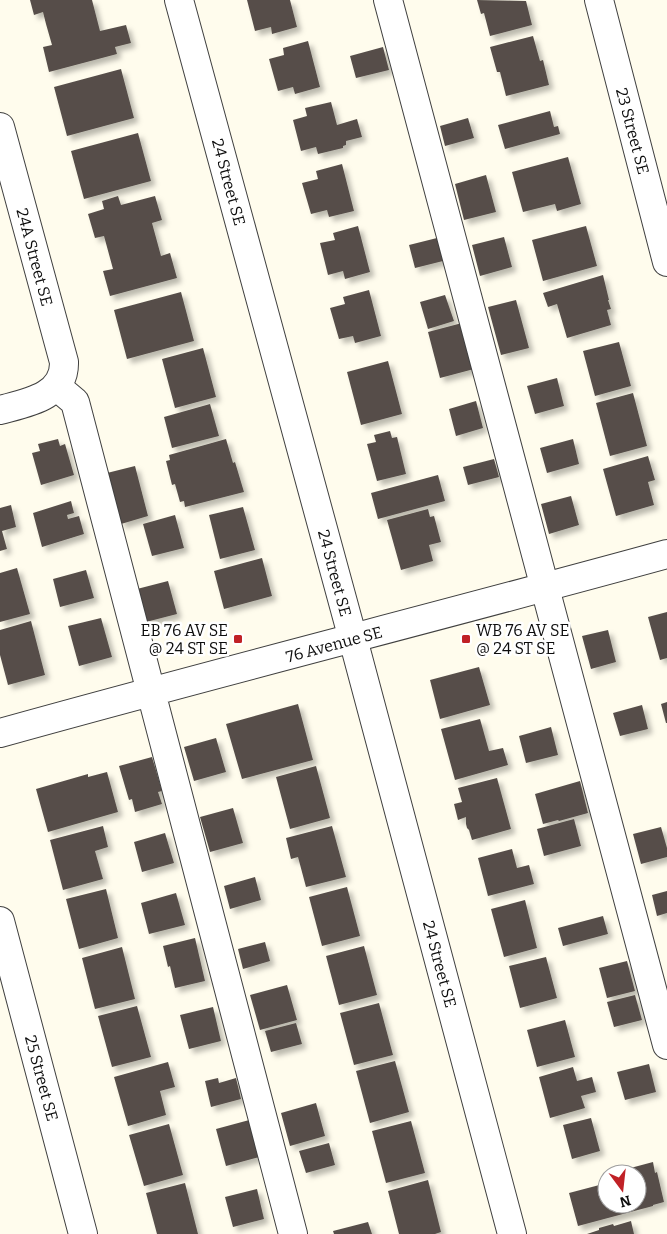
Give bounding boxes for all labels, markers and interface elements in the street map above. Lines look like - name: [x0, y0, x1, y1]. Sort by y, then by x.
- street label: 23 Street SE: [612, 86, 653, 176]
- street label: 24 Street SE: [208, 137, 249, 228]
- street label: 24A Street SE: [12, 206, 57, 308]
- street label: 24 Street SE: [314, 528, 355, 619]
- place label: EB 76 AV SE @ 24 ST SE: [141, 621, 228, 658]
- place label: WB 76 AV SE @ 24 ST SE: [476, 621, 569, 658]
- street label: 76 Avenue SE: [284, 622, 384, 666]
- marker: EB 76 AV SE @ 24 ST SE: [232, 633, 244, 645]
- marker: WB 76 AV SE @ 24 ST SE: [460, 633, 472, 645]
- street label: 24 Street SE: [419, 919, 460, 1010]
- street label: 25 Street SE: [21, 1033, 62, 1123]
- north arrow: [597, 1164, 647, 1214]
- text: N: [618, 1191, 633, 1211]

